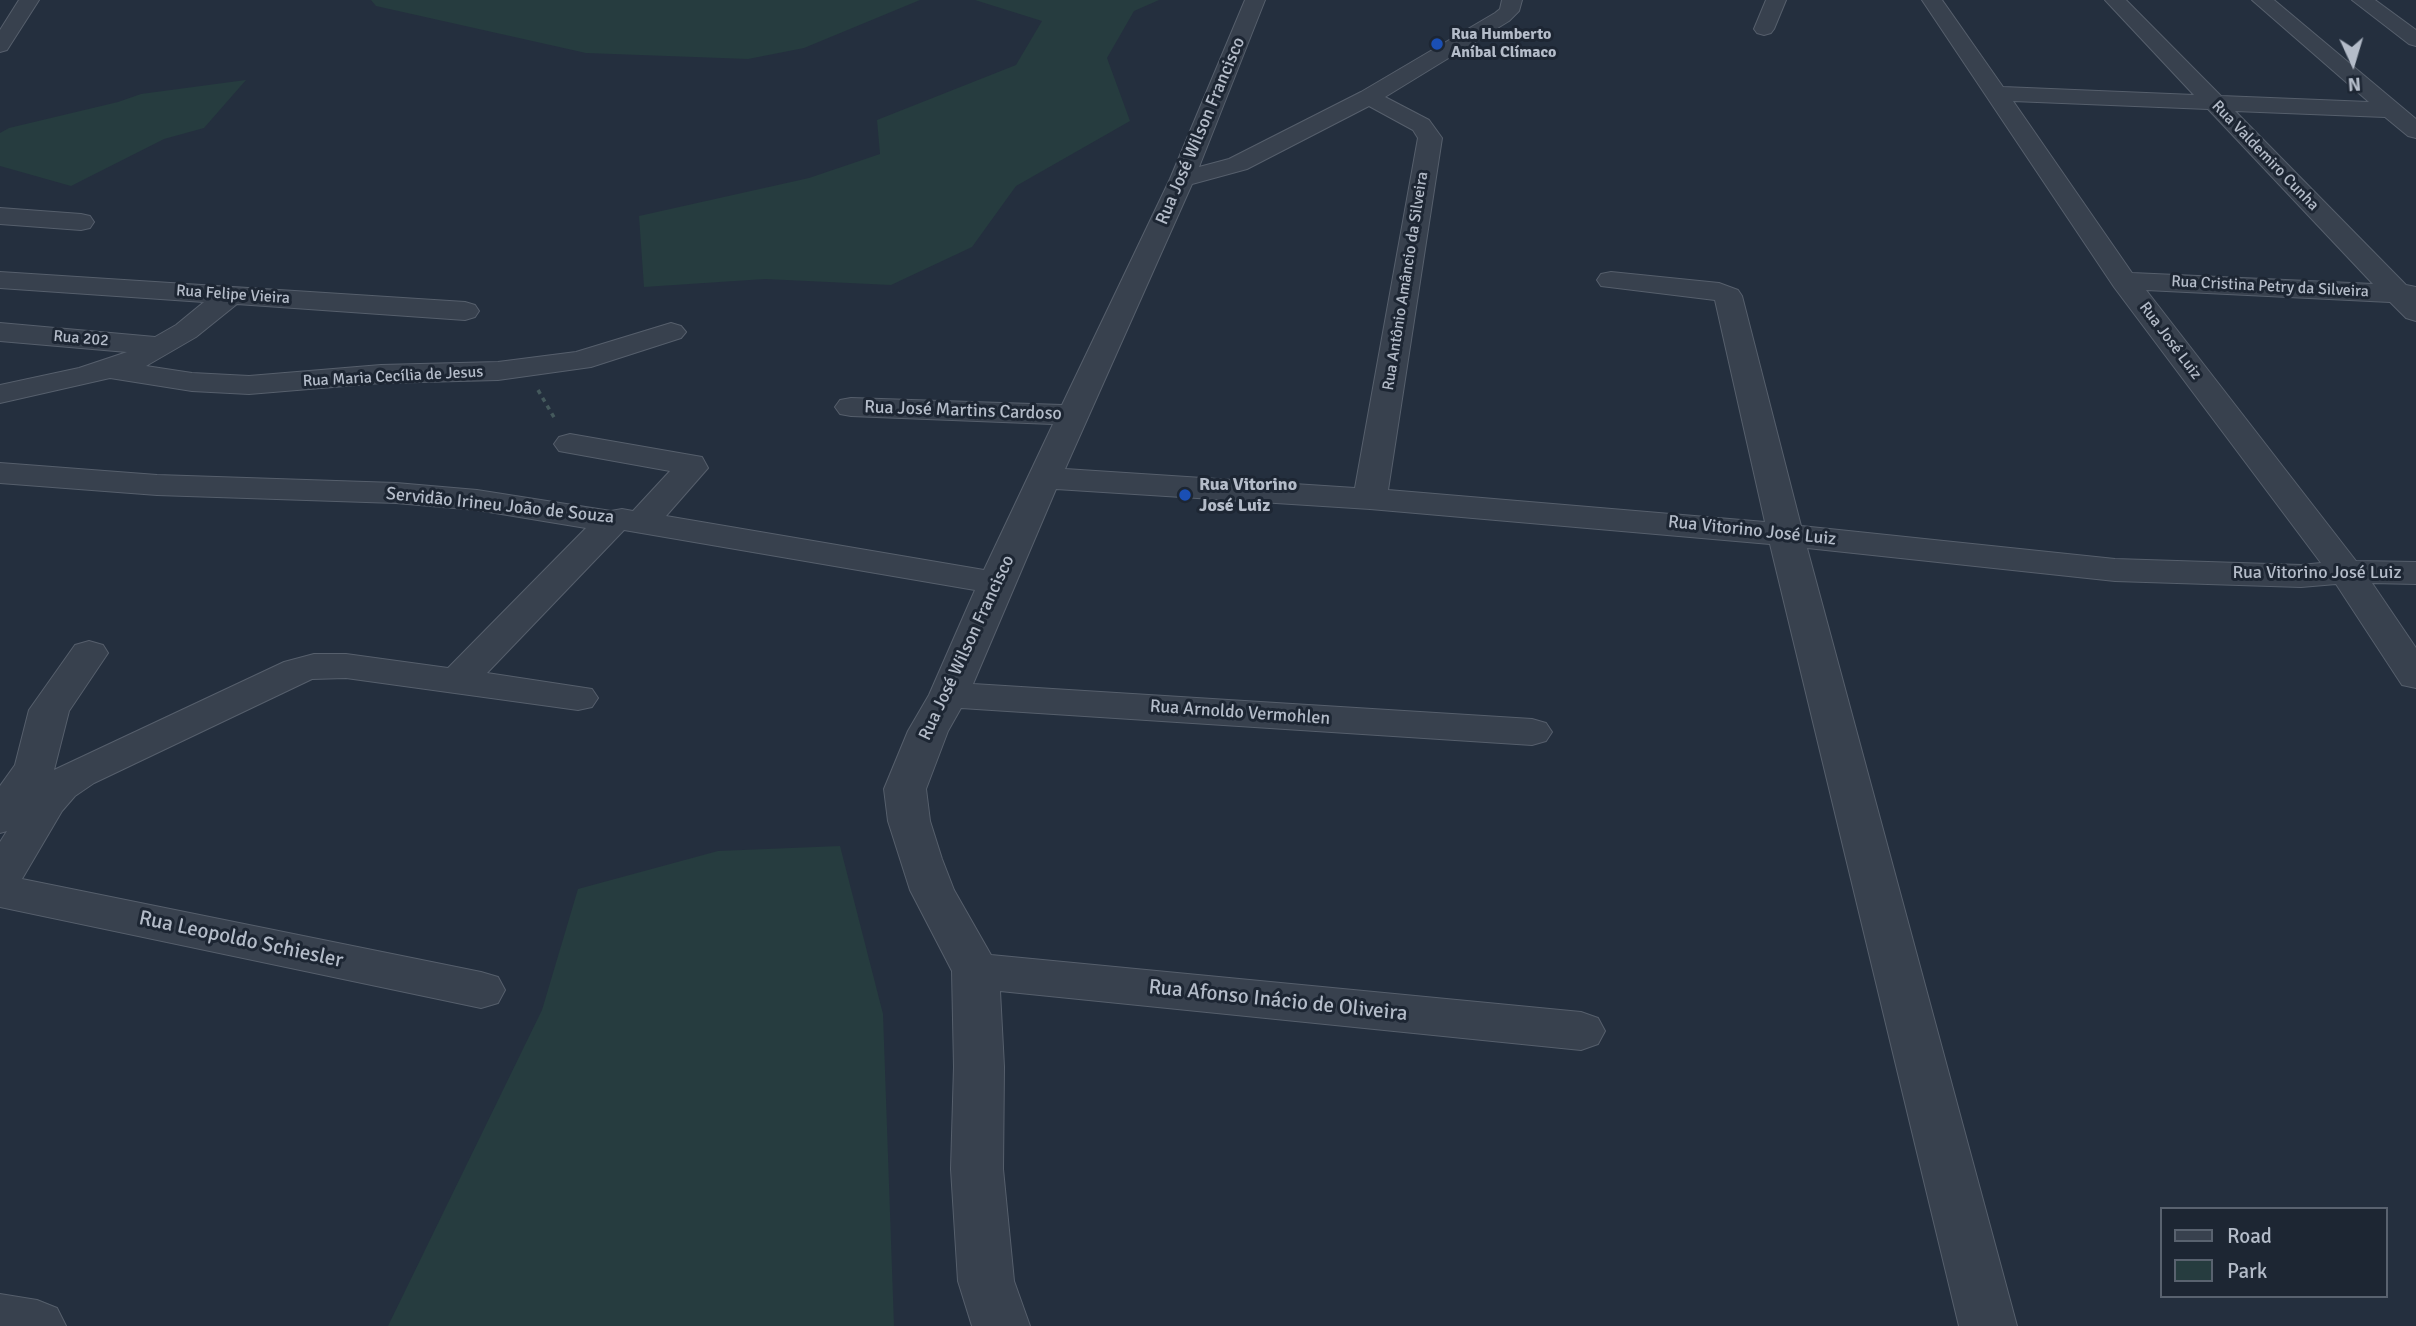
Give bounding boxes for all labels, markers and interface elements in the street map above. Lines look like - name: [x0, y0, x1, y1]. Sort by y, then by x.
- place label: Rua Humberto Aníbal Clímaco: [1451, 25, 1556, 63]
- north arrow: [2318, 28, 2388, 98]
- street label: Rua José Wilson Francisco: [1152, 34, 1250, 228]
- marker: Rua Humberto Aníbal Clímaco: [1429, 36, 1445, 52]
- text: N: [2347, 72, 2362, 96]
- street label: Rua Valdemiro Cunha: [2207, 97, 2323, 215]
- street label: Rua Antônio Amâncio da Silveira: [1379, 170, 1433, 392]
- street label: Rua Cristina Petry da Silveira: [2171, 272, 2369, 302]
- street label: Rua Felipe Vieira: [175, 281, 291, 309]
- street label: Rua José Luiz: [2135, 299, 2205, 383]
- street label: Rua 202: [52, 327, 110, 351]
- street label: Rua Maria Cecília de Jesus: [302, 363, 484, 391]
- street label: Rua José Martins Cardoso: [864, 397, 1062, 425]
- place label: Rua Vitorino José Luiz: [1199, 474, 1297, 516]
- street label: Servidão Irineu João de Souza: [385, 483, 615, 529]
- marker: Rua Vitorino José Luiz: [1177, 487, 1193, 503]
- street label: Rua Vitorino José Luiz: [1667, 511, 1837, 551]
- street label: Rua José Wilson Francisco: [915, 552, 1019, 744]
- street label: Rua Vitorino José Luiz: [2233, 562, 2401, 584]
- street label: Rua Arnoldo Vermohlen: [1149, 696, 1331, 730]
- street label: Rua Leopoldo Schiesler: [137, 906, 345, 974]
- street label: Rua Afonso Inácio de Oliveira: [1147, 975, 1409, 1027]
- legend: [2160, 1207, 2388, 1298]
- text: Road: [2227, 1223, 2272, 1249]
- text: Park: [2227, 1258, 2267, 1284]

